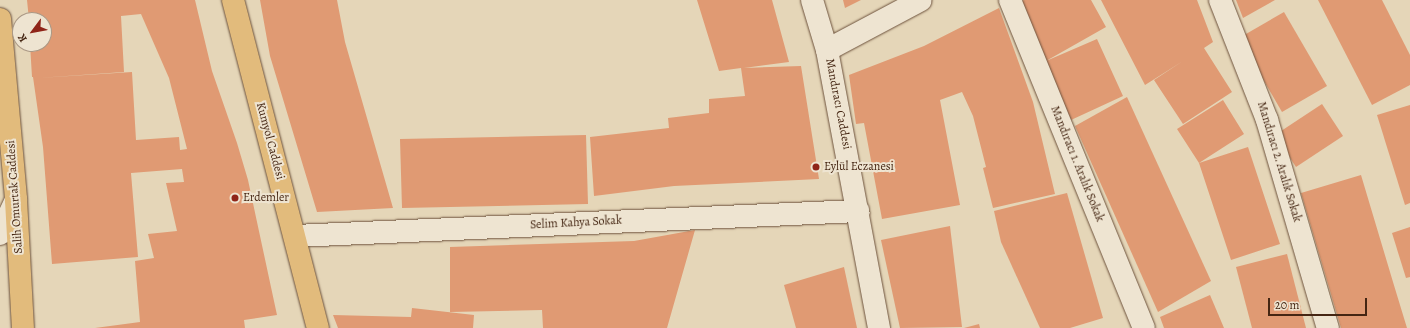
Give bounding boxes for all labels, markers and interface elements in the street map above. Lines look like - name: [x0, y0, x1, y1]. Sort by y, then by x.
- north arrow: [12, 12, 52, 52]
- text: K: [14, 31, 31, 45]
- street label: Mandıracı Caddesi: [822, 57, 854, 151]
- street label: Mandıracı 2. Aralık Sokak: [1254, 100, 1304, 224]
- street label: Kumyol Caddesi: [253, 101, 287, 181]
- street label: Mandıracı 1. Aralık Sokak: [1047, 104, 1107, 224]
- street label: Salih Omurtak Caddesi: [4, 140, 26, 254]
- place label: Eylül Eczanesi: [824, 160, 894, 174]
- marker: Eylül Eczanesi: [811, 162, 821, 172]
- place label: Erdemler: [243, 191, 289, 205]
- marker: Erdemler: [230, 193, 240, 203]
- street label: Selim Kahya Sokak: [530, 213, 622, 233]
- scale bar: [1270, 290, 1369, 316]
- text: 20 m: [1275, 297, 1299, 313]

